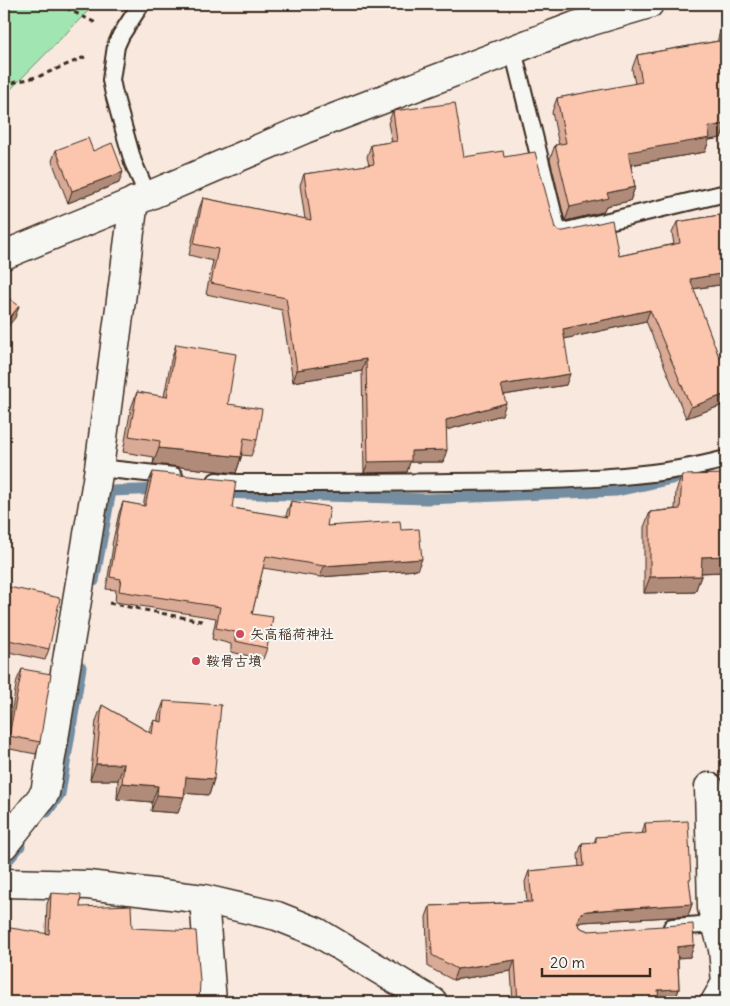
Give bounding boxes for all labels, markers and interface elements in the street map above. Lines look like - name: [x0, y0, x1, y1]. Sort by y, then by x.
- place label: 矢高稲荷神社: [250, 625, 334, 643]
- marker: 矢高稲荷神社: [234, 628, 246, 640]
- place label: 鞍骨古墳: [206, 652, 262, 670]
- marker: 鞍骨古墳: [190, 655, 202, 667]
- scale bar: [542, 946, 650, 978]
- text: 20 m: [550, 953, 585, 972]

